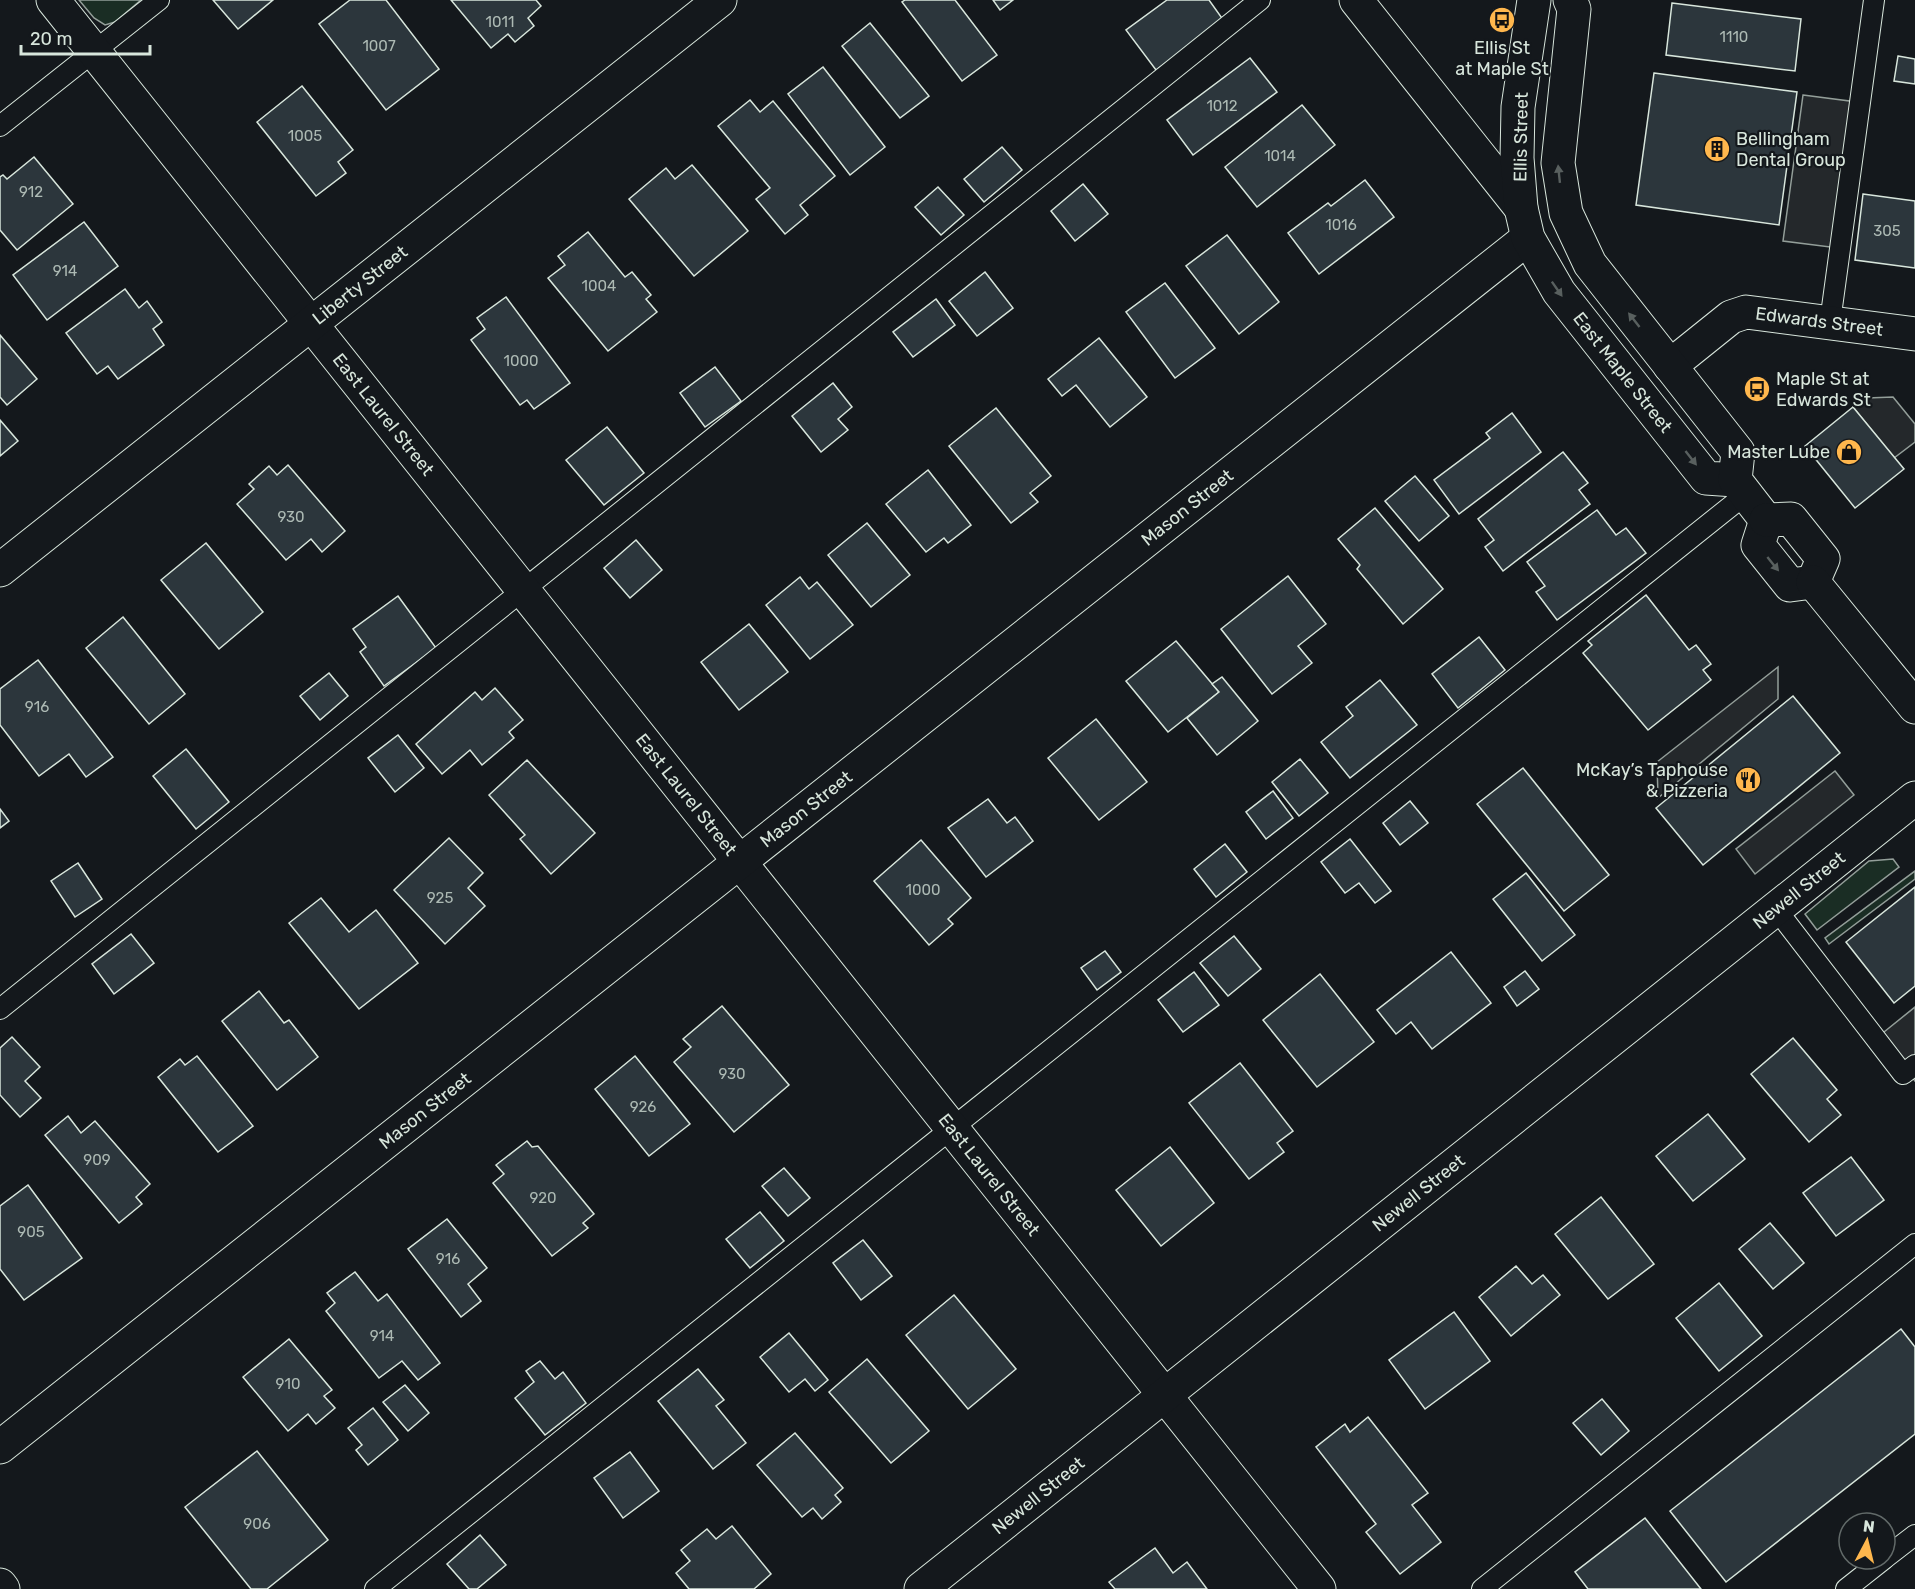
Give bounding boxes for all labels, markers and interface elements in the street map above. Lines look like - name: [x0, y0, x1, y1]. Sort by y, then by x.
- bus stop icon: Ellis St at Maple St: [1487, 5, 1517, 35]
- house number: 1011: [486, 13, 514, 31]
- scale bar: [21, 18, 150, 56]
- text: 20 m: [30, 28, 72, 50]
- house number: 1110: [1720, 28, 1748, 46]
- house number: 1007: [362, 37, 396, 55]
- place label: Ellis St at Maple St: [1455, 37, 1549, 80]
- street label: Ellis Street: [1509, 92, 1533, 182]
- house number: 1012: [1206, 97, 1238, 115]
- house number: 1005: [288, 127, 322, 145]
- place label: Bellingham Dental Group: [1736, 128, 1846, 171]
- building icon: Bellingham Dental Group: [1702, 134, 1732, 164]
- house number: 1014: [1264, 147, 1296, 165]
- one-way arrow: [1554, 164, 1564, 183]
- house number: 912: [19, 183, 43, 201]
- house number: 1016: [1325, 216, 1357, 234]
- house number: 305: [1873, 222, 1901, 240]
- street label: Liberty Street: [308, 241, 412, 329]
- house number: 914: [53, 262, 77, 280]
- house number: 1004: [582, 277, 616, 295]
- one-way arrow: [1551, 280, 1563, 296]
- street label: Edwards Street: [1754, 302, 1885, 341]
- street label: East Maple Street: [1568, 308, 1677, 437]
- one-way arrow: [1628, 312, 1640, 327]
- street label: East Laurel Street: [328, 349, 439, 480]
- house number: 1000: [504, 352, 539, 370]
- place label: Maple St at Edwards St: [1776, 368, 1871, 411]
- bus stop icon: Maple St at Edwards St: [1742, 374, 1772, 404]
- shop icon: Master Lube: [1834, 437, 1864, 467]
- place label: Master Lube: [1727, 441, 1830, 463]
- one-way arrow: [1684, 451, 1696, 466]
- street label: Mason Street: [1137, 464, 1238, 551]
- house number: 930: [277, 508, 305, 526]
- one-way arrow: [1766, 556, 1779, 571]
- house number: 916: [25, 698, 49, 716]
- street label: East Laurel Street: [631, 729, 741, 860]
- place label: McKay’s Taphouse & Pizzeria: [1576, 759, 1728, 802]
- restaurant icon: McKay’s Taphouse & Pizzeria: [1733, 765, 1763, 795]
- street label: Mason Street: [756, 766, 857, 852]
- street label: Newell Street: [1748, 847, 1850, 934]
- house number: 1000: [906, 881, 941, 899]
- house number: 925: [427, 889, 453, 907]
- house number: 930: [718, 1065, 746, 1083]
- street label: Mason Street: [375, 1068, 475, 1154]
- house number: 926: [630, 1098, 656, 1116]
- street label: East Laurel Street: [934, 1109, 1044, 1240]
- street label: Newell Street: [1368, 1150, 1469, 1236]
- house number: 909: [83, 1151, 111, 1169]
- house number: 920: [529, 1189, 557, 1207]
- house number: 905: [17, 1223, 45, 1241]
- house number: 916: [436, 1250, 460, 1268]
- house number: 914: [370, 1327, 394, 1345]
- house number: 910: [276, 1375, 300, 1393]
- street label: Newell Street: [988, 1452, 1089, 1539]
- north arrow: [1837, 1511, 1897, 1571]
- house number: 906: [243, 1515, 271, 1533]
- text: N: [1862, 1516, 1876, 1537]

